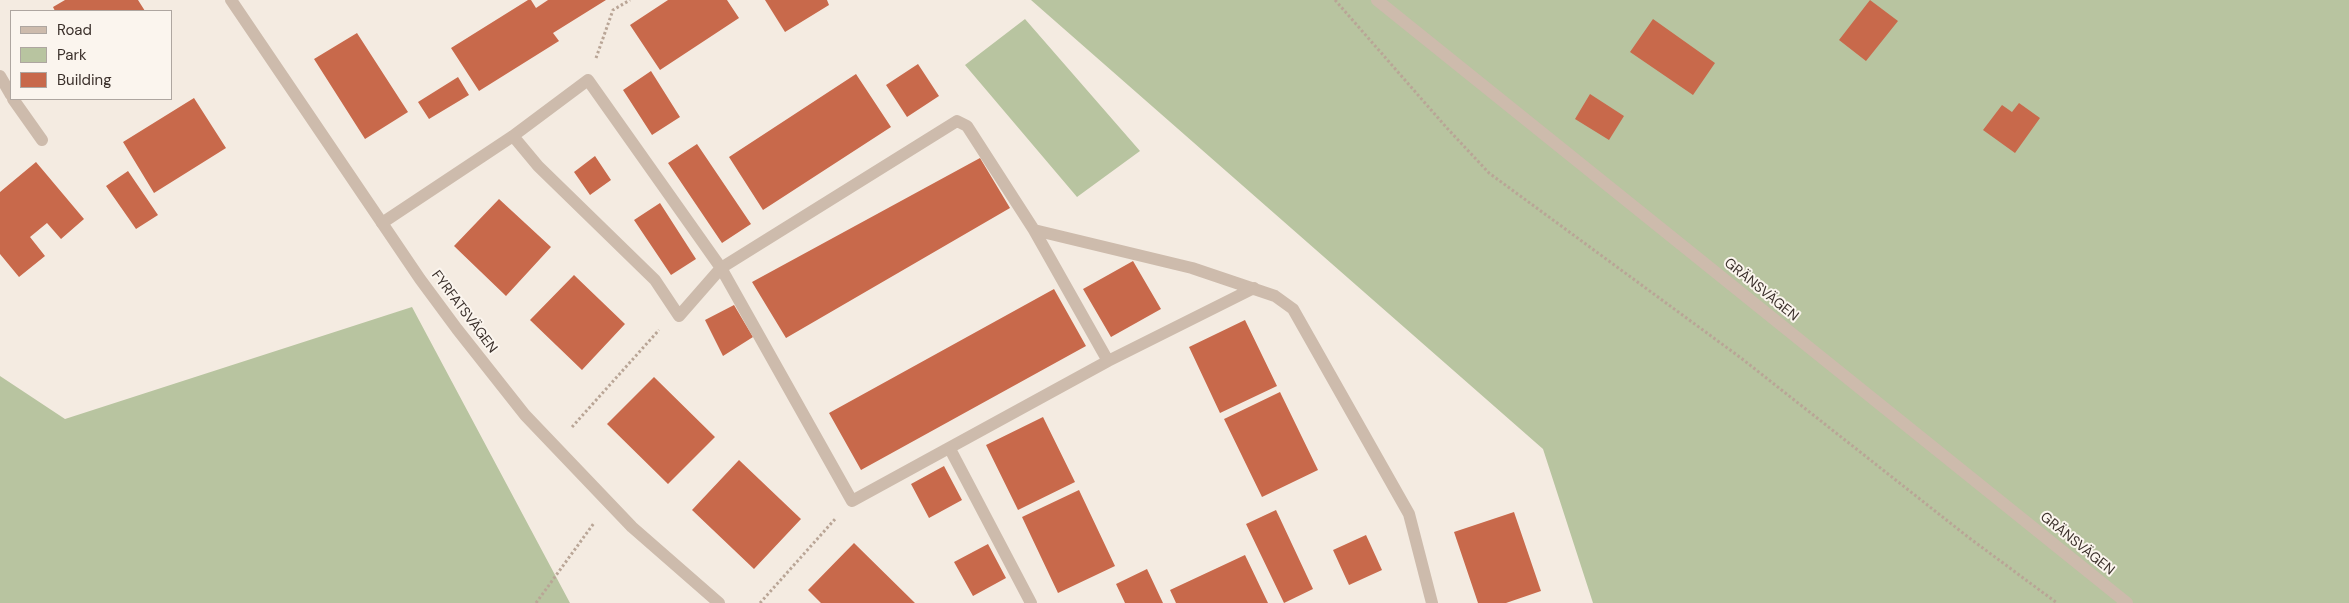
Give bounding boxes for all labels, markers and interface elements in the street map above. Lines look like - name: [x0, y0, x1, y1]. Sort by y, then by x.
- legend: [10, 10, 172, 100]
- text: Road: [57, 20, 92, 40]
- text: Park: [57, 45, 87, 65]
- text: Building: [57, 70, 112, 90]
- street label: GRÄNSVÄGEN: [1720, 255, 1802, 325]
- street label: FYRFATSVÄGEN: [427, 267, 501, 357]
- street label: GRÄNSVÄGEN: [2036, 509, 2118, 579]

